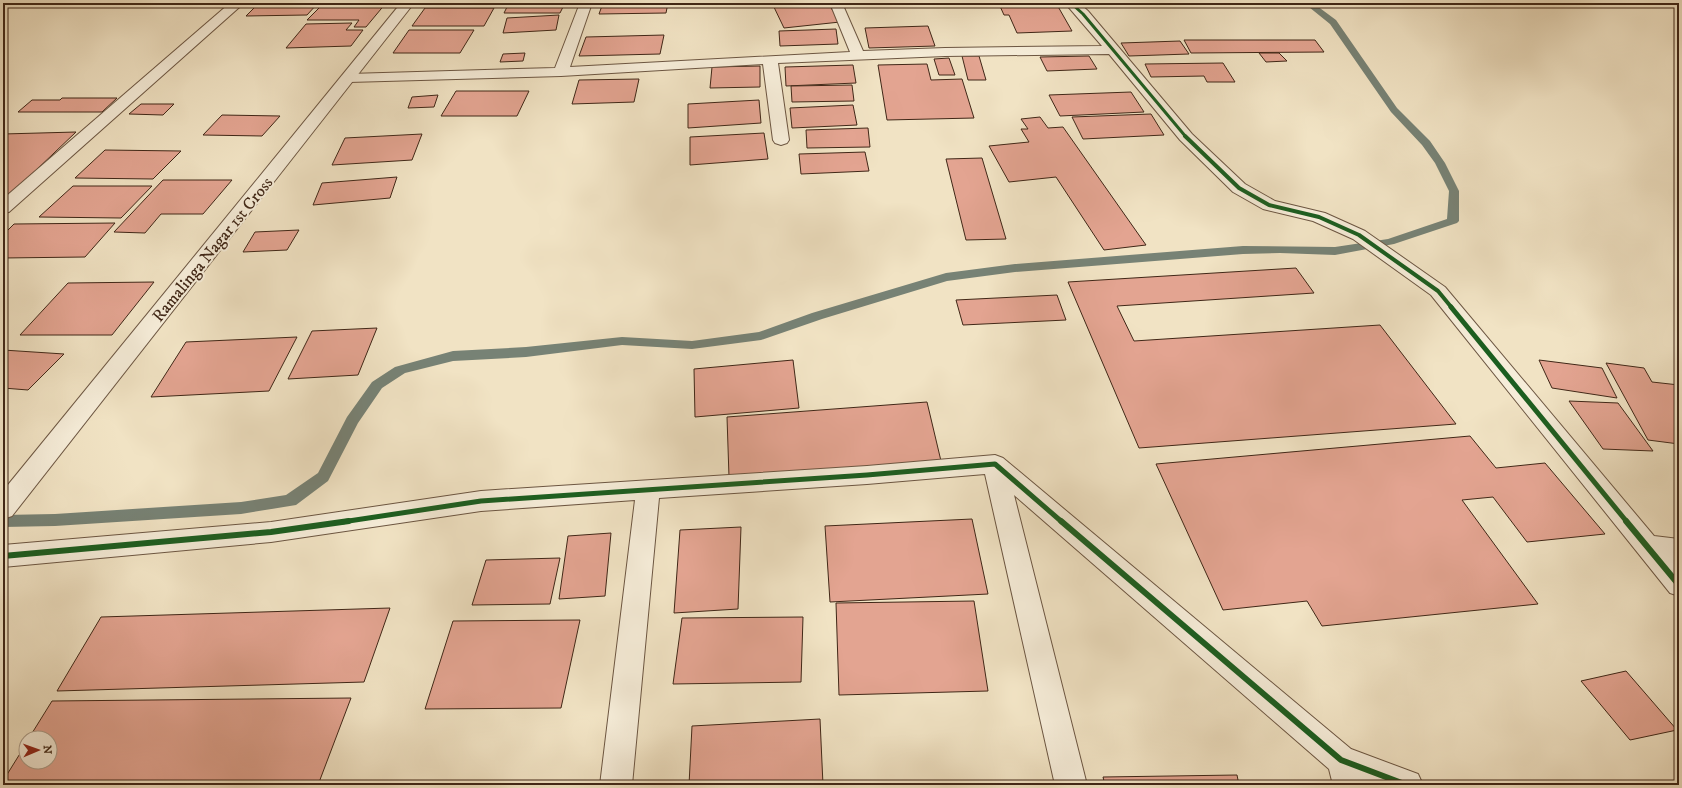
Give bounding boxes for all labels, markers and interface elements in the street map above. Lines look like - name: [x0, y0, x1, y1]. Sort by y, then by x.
- street label: Ramalinga Nagar 1st Cross: [147, 172, 278, 327]
- north arrow: [18, 730, 58, 770]
- text: N: [40, 745, 54, 754]

